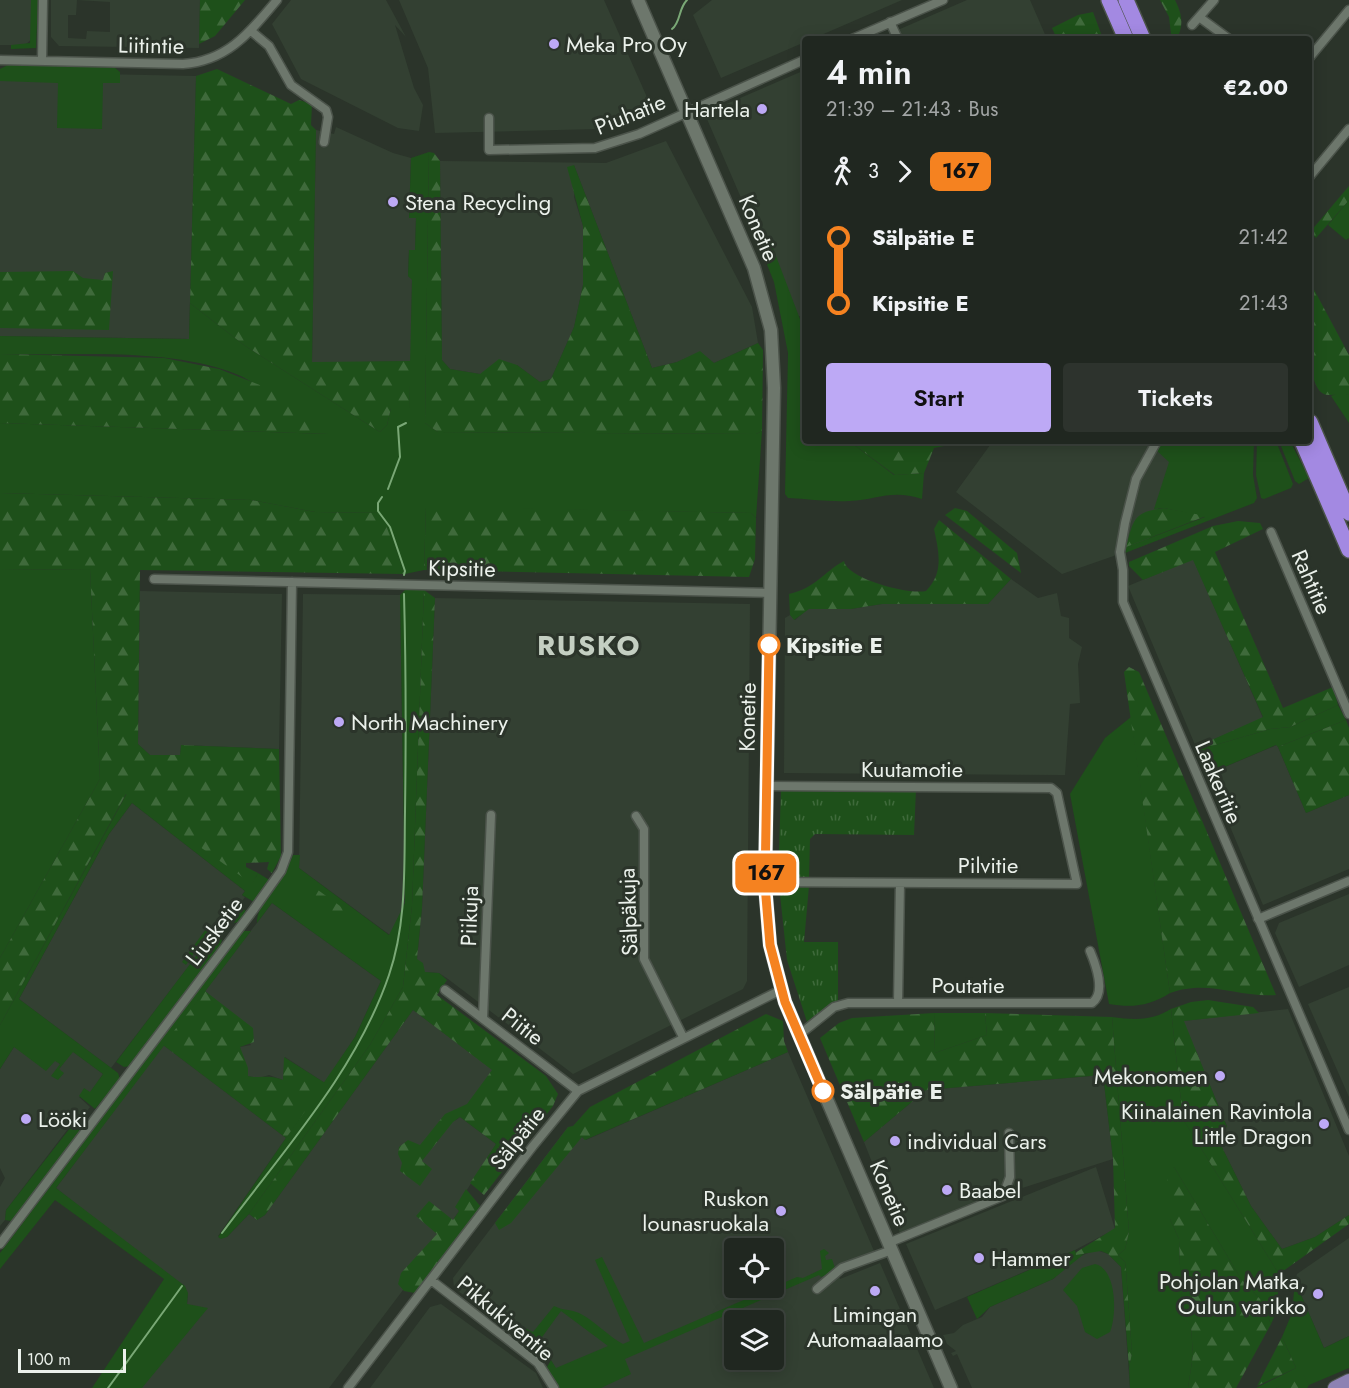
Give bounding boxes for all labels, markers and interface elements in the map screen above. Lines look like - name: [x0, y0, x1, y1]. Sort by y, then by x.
- street label: Liitintie: [118, 28, 184, 62]
- place label: Meka Pro Oy: [566, 28, 687, 60]
- marker: Meka Pro Oy: [547, 37, 561, 51]
- text: 4 min: [826, 49, 912, 96]
- text: €2.00: [1223, 71, 1288, 103]
- street label: Piuhatie: [590, 85, 670, 143]
- place label: Hartela: [684, 93, 750, 125]
- text: 21:39 – 21:43 · Bus: [826, 95, 998, 124]
- marker: Hartela: [755, 102, 769, 116]
- icon: walk: [826, 155, 859, 188]
- icon: forward: [888, 155, 921, 188]
- text: 167: [942, 156, 979, 186]
- text: 3: [868, 157, 879, 186]
- place label: Stena Recycling: [405, 186, 551, 218]
- street label: Konetie: [731, 190, 787, 266]
- marker: Stena Recycling: [386, 195, 400, 209]
- text: Sälpätie E: [872, 221, 975, 253]
- text: 21:42: [1239, 223, 1288, 252]
- text: Kipsitie E: [872, 287, 969, 319]
- text: 21:43: [1239, 289, 1288, 318]
- button: Start: [826, 363, 1051, 432]
- button: Tickets: [1063, 363, 1288, 432]
- street label: Rahtitie: [1284, 545, 1340, 619]
- street label: Kipsitie: [428, 551, 496, 585]
- district label: RUSKO: [537, 625, 641, 666]
- place label: Kipsitie E: [786, 629, 883, 661]
- marker: Kipsitie E: [758, 634, 780, 656]
- street label: Konetie: [730, 682, 764, 752]
- place label: North Machinery: [351, 706, 508, 738]
- marker: North Machinery: [332, 715, 346, 729]
- street label: Laakeritie: [1187, 736, 1251, 828]
- street label: Kuutamotie: [861, 753, 963, 785]
- street label: Pilvitie: [958, 849, 1018, 881]
- line badge: 167: [732, 854, 801, 892]
- text: 167: [747, 858, 785, 888]
- street label: Sälpäkuja: [610, 867, 646, 957]
- street label: Piikuja: [452, 885, 486, 947]
- street label: Liusketie: [177, 890, 251, 972]
- street label: Poutatie: [931, 969, 1005, 1001]
- street label: Piitie: [495, 999, 551, 1053]
- place label: Mekonomen: [1094, 1060, 1208, 1092]
- marker: Mekonomen: [1213, 1069, 1227, 1083]
- place label: Sälpätie E: [840, 1075, 943, 1107]
- marker: Sälpätie E: [812, 1080, 834, 1102]
- place label: Kiinalainen Ravintola Little Dragon: [1121, 1095, 1312, 1152]
- street label: Sälpätie: [482, 1099, 552, 1177]
- place label: Lööki: [38, 1103, 87, 1135]
- marker: Lööki: [19, 1112, 33, 1126]
- marker: Kiinalainen Ravintola Little Dragon: [1317, 1117, 1331, 1131]
- place label: individual Cars: [907, 1125, 1046, 1157]
- marker: individual Cars: [888, 1134, 902, 1148]
- street label: Konetie: [862, 1155, 918, 1231]
- place label: Baabel: [959, 1174, 1021, 1206]
- place label: Ruskon lounasruokala: [642, 1182, 769, 1239]
- marker: Baabel: [940, 1183, 954, 1197]
- marker: Ruskon lounasruokala: [774, 1204, 788, 1218]
- map controls: [724, 1238, 784, 1370]
- button: locate: [724, 1238, 784, 1298]
- place label: Hammer: [991, 1242, 1071, 1274]
- marker: Hammer: [972, 1251, 986, 1265]
- place label: Pohjolan Matka, Oulun varikko: [1159, 1265, 1306, 1322]
- street label: Pikkukiventie: [450, 1268, 562, 1368]
- marker: Limingan Automaalaamo: [868, 1284, 882, 1298]
- marker: Pohjolan Matka, Oulun varikko: [1311, 1287, 1325, 1301]
- place label: Limingan Automaalaamo: [807, 1298, 943, 1355]
- button: layers: [724, 1310, 784, 1370]
- scale bar: [18, 1346, 126, 1374]
- text: 100 m: [27, 1348, 71, 1371]

